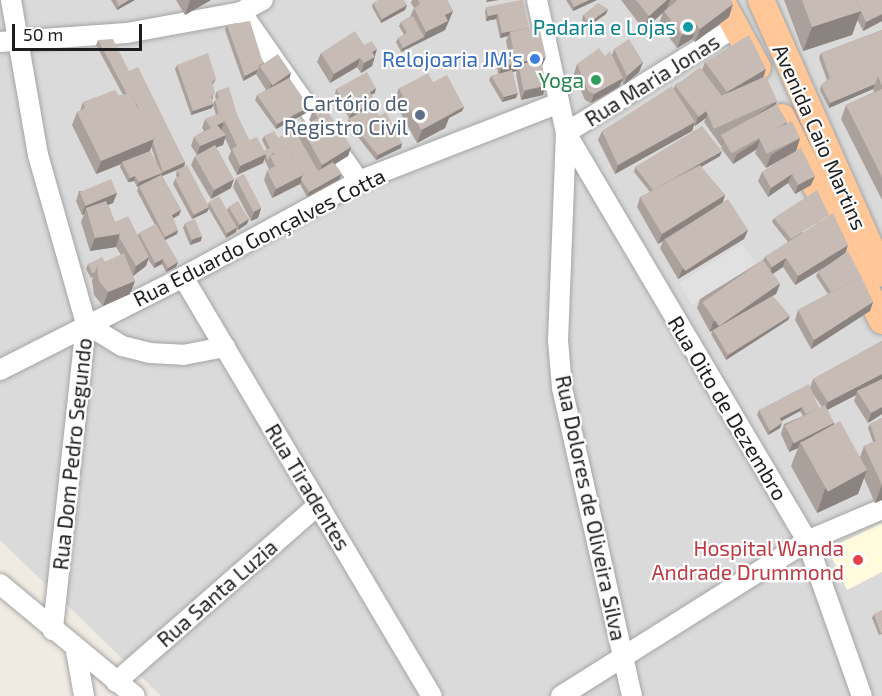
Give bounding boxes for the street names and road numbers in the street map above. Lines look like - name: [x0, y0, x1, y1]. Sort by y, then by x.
- street label: Rua Maria Jonas: [580, 28, 724, 132]
- street label: Avenida Caio Martins: [768, 40, 872, 234]
- street label: Rua Eduardo Gonçalves Cotta: [129, 162, 389, 312]
- street label: Rua Oito de Dezembro: [663, 311, 793, 505]
- street label: Rua Dom Pedro Segundo: [47, 337, 97, 571]
- street label: Rua Dolores de Oliveira Silva: [551, 373, 631, 643]
- street label: Rua Tiradentes: [260, 419, 356, 555]
- street label: Rua Santa Luzia: [152, 534, 282, 652]

